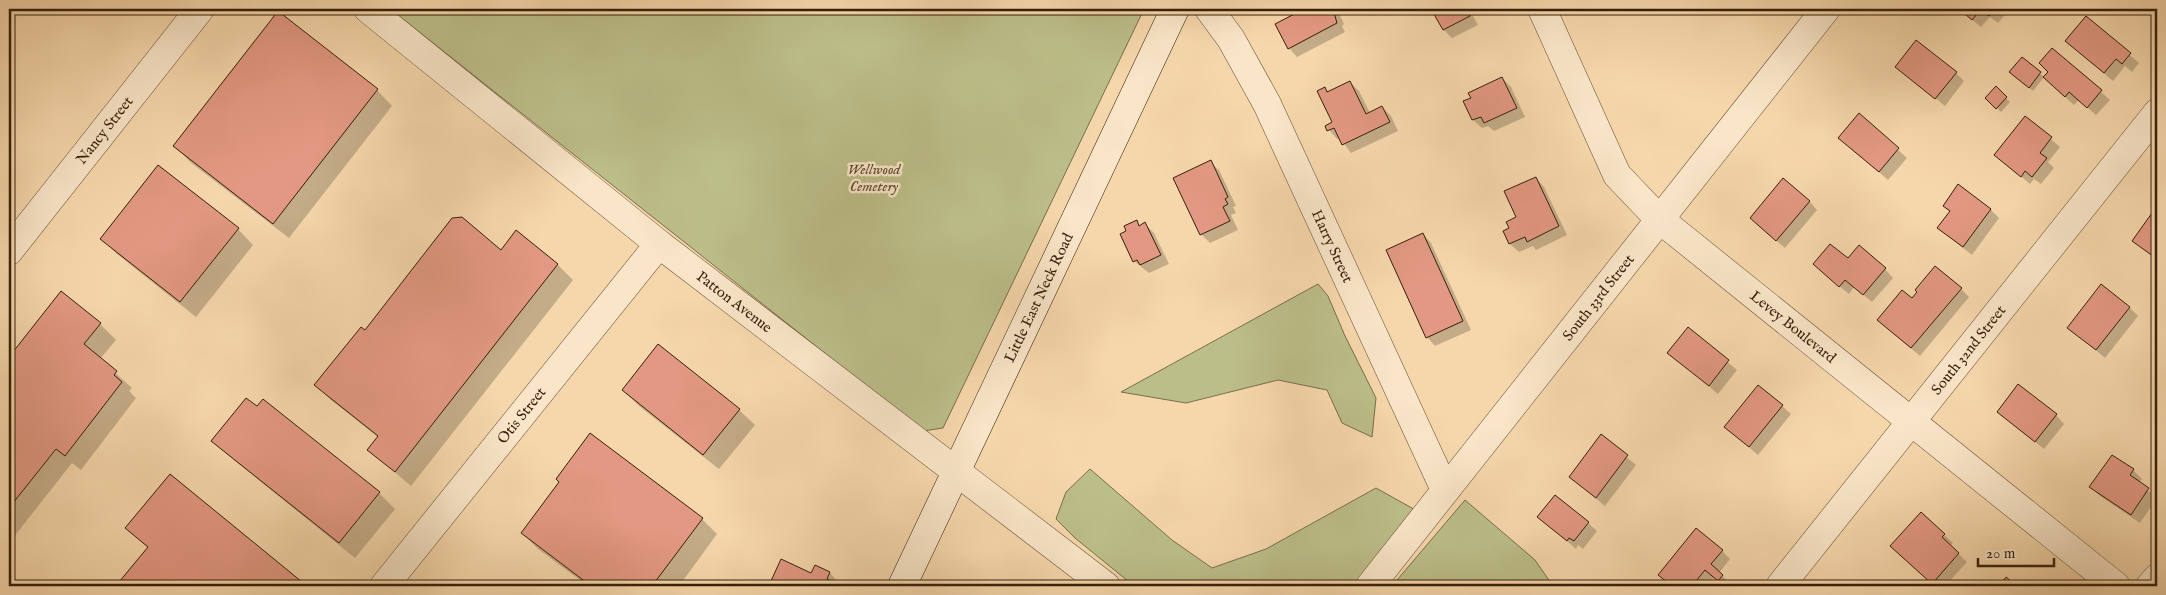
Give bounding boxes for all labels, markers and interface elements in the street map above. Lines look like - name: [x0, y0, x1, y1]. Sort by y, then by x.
- street label: Nancy Street: [72, 93, 138, 168]
- park label: Wellwood Cemetery: [848, 160, 901, 196]
- street label: Harry Street: [1307, 207, 1357, 286]
- street label: Little East Neck Road: [1000, 229, 1078, 366]
- street label: South 33rd Street: [1558, 250, 1639, 345]
- street label: Patton Avenue: [692, 267, 776, 337]
- street label: Levey Boulevard: [1746, 287, 1841, 368]
- street label: South 32nd Street: [1927, 302, 2010, 399]
- street label: Otis Street: [493, 383, 550, 448]
- scale bar: [1978, 535, 2055, 567]
- text: 20 m: [1986, 544, 2016, 563]

